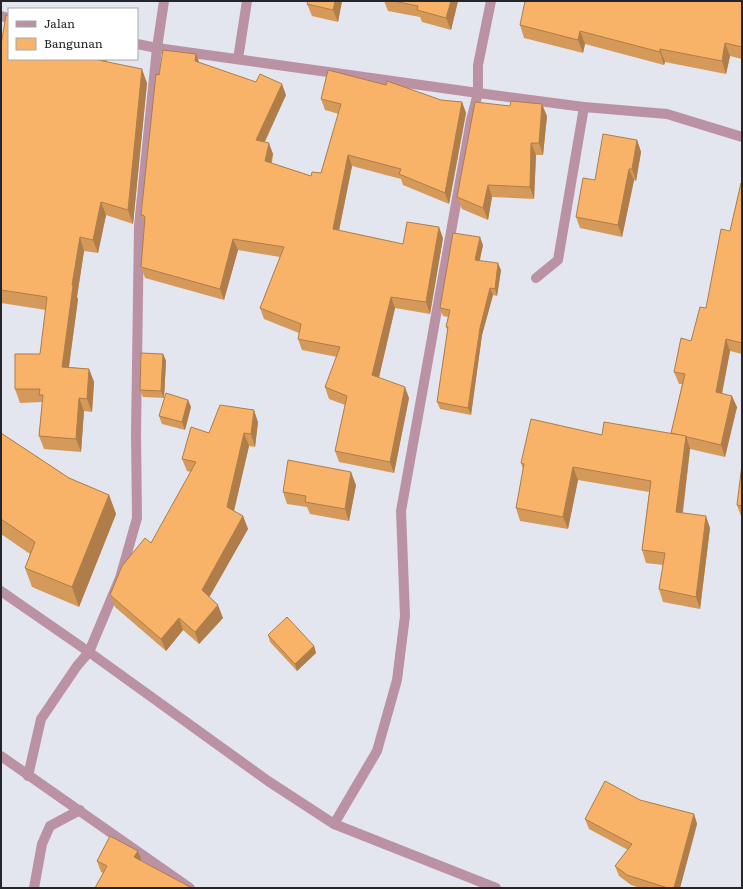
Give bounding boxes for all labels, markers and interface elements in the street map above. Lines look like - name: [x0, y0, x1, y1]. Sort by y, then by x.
- legend: [8, 8, 138, 60]
- text: Jalan: [44, 14, 75, 32]
- text: Bangunan: [44, 34, 103, 52]

